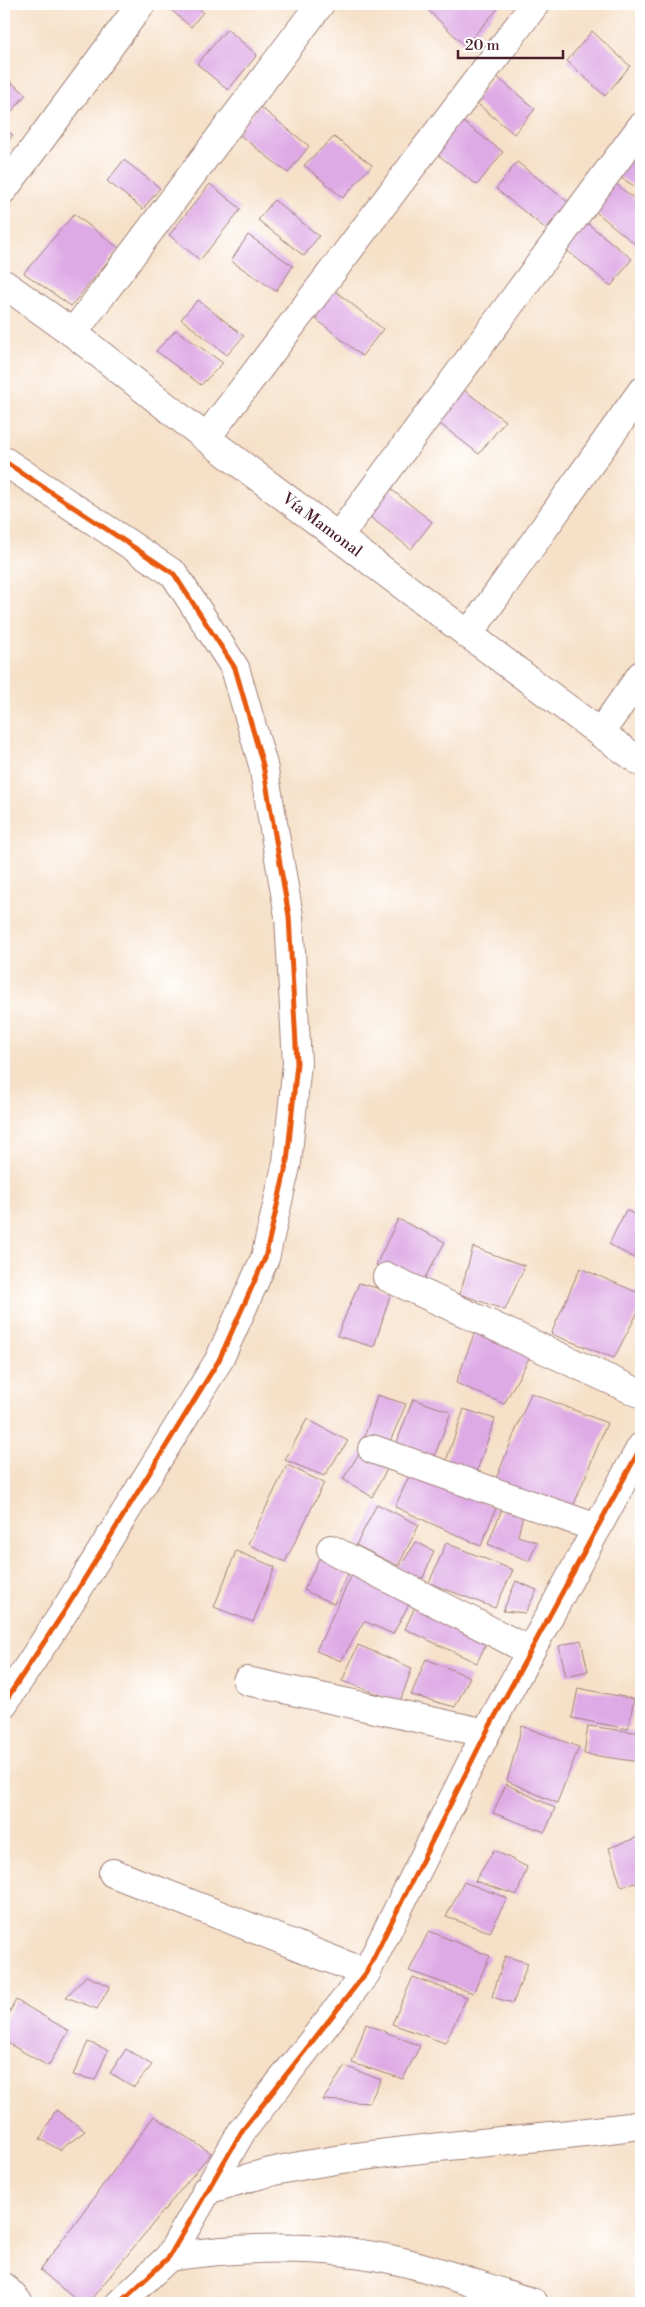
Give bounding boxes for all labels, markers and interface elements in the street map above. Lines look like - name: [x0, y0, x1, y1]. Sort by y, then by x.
- scale bar: [458, 28, 562, 60]
- text: 20 m: [465, 36, 500, 55]
- street label: Vía Mamonal: [277, 488, 366, 561]

